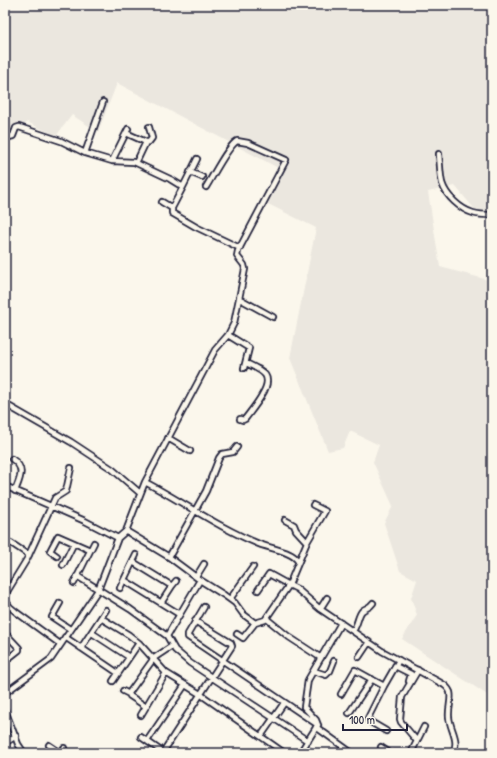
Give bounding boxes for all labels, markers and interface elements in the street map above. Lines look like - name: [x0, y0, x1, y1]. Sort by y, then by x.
- scale bar: [343, 706, 407, 732]
- text: 100 m: [349, 711, 375, 728]

